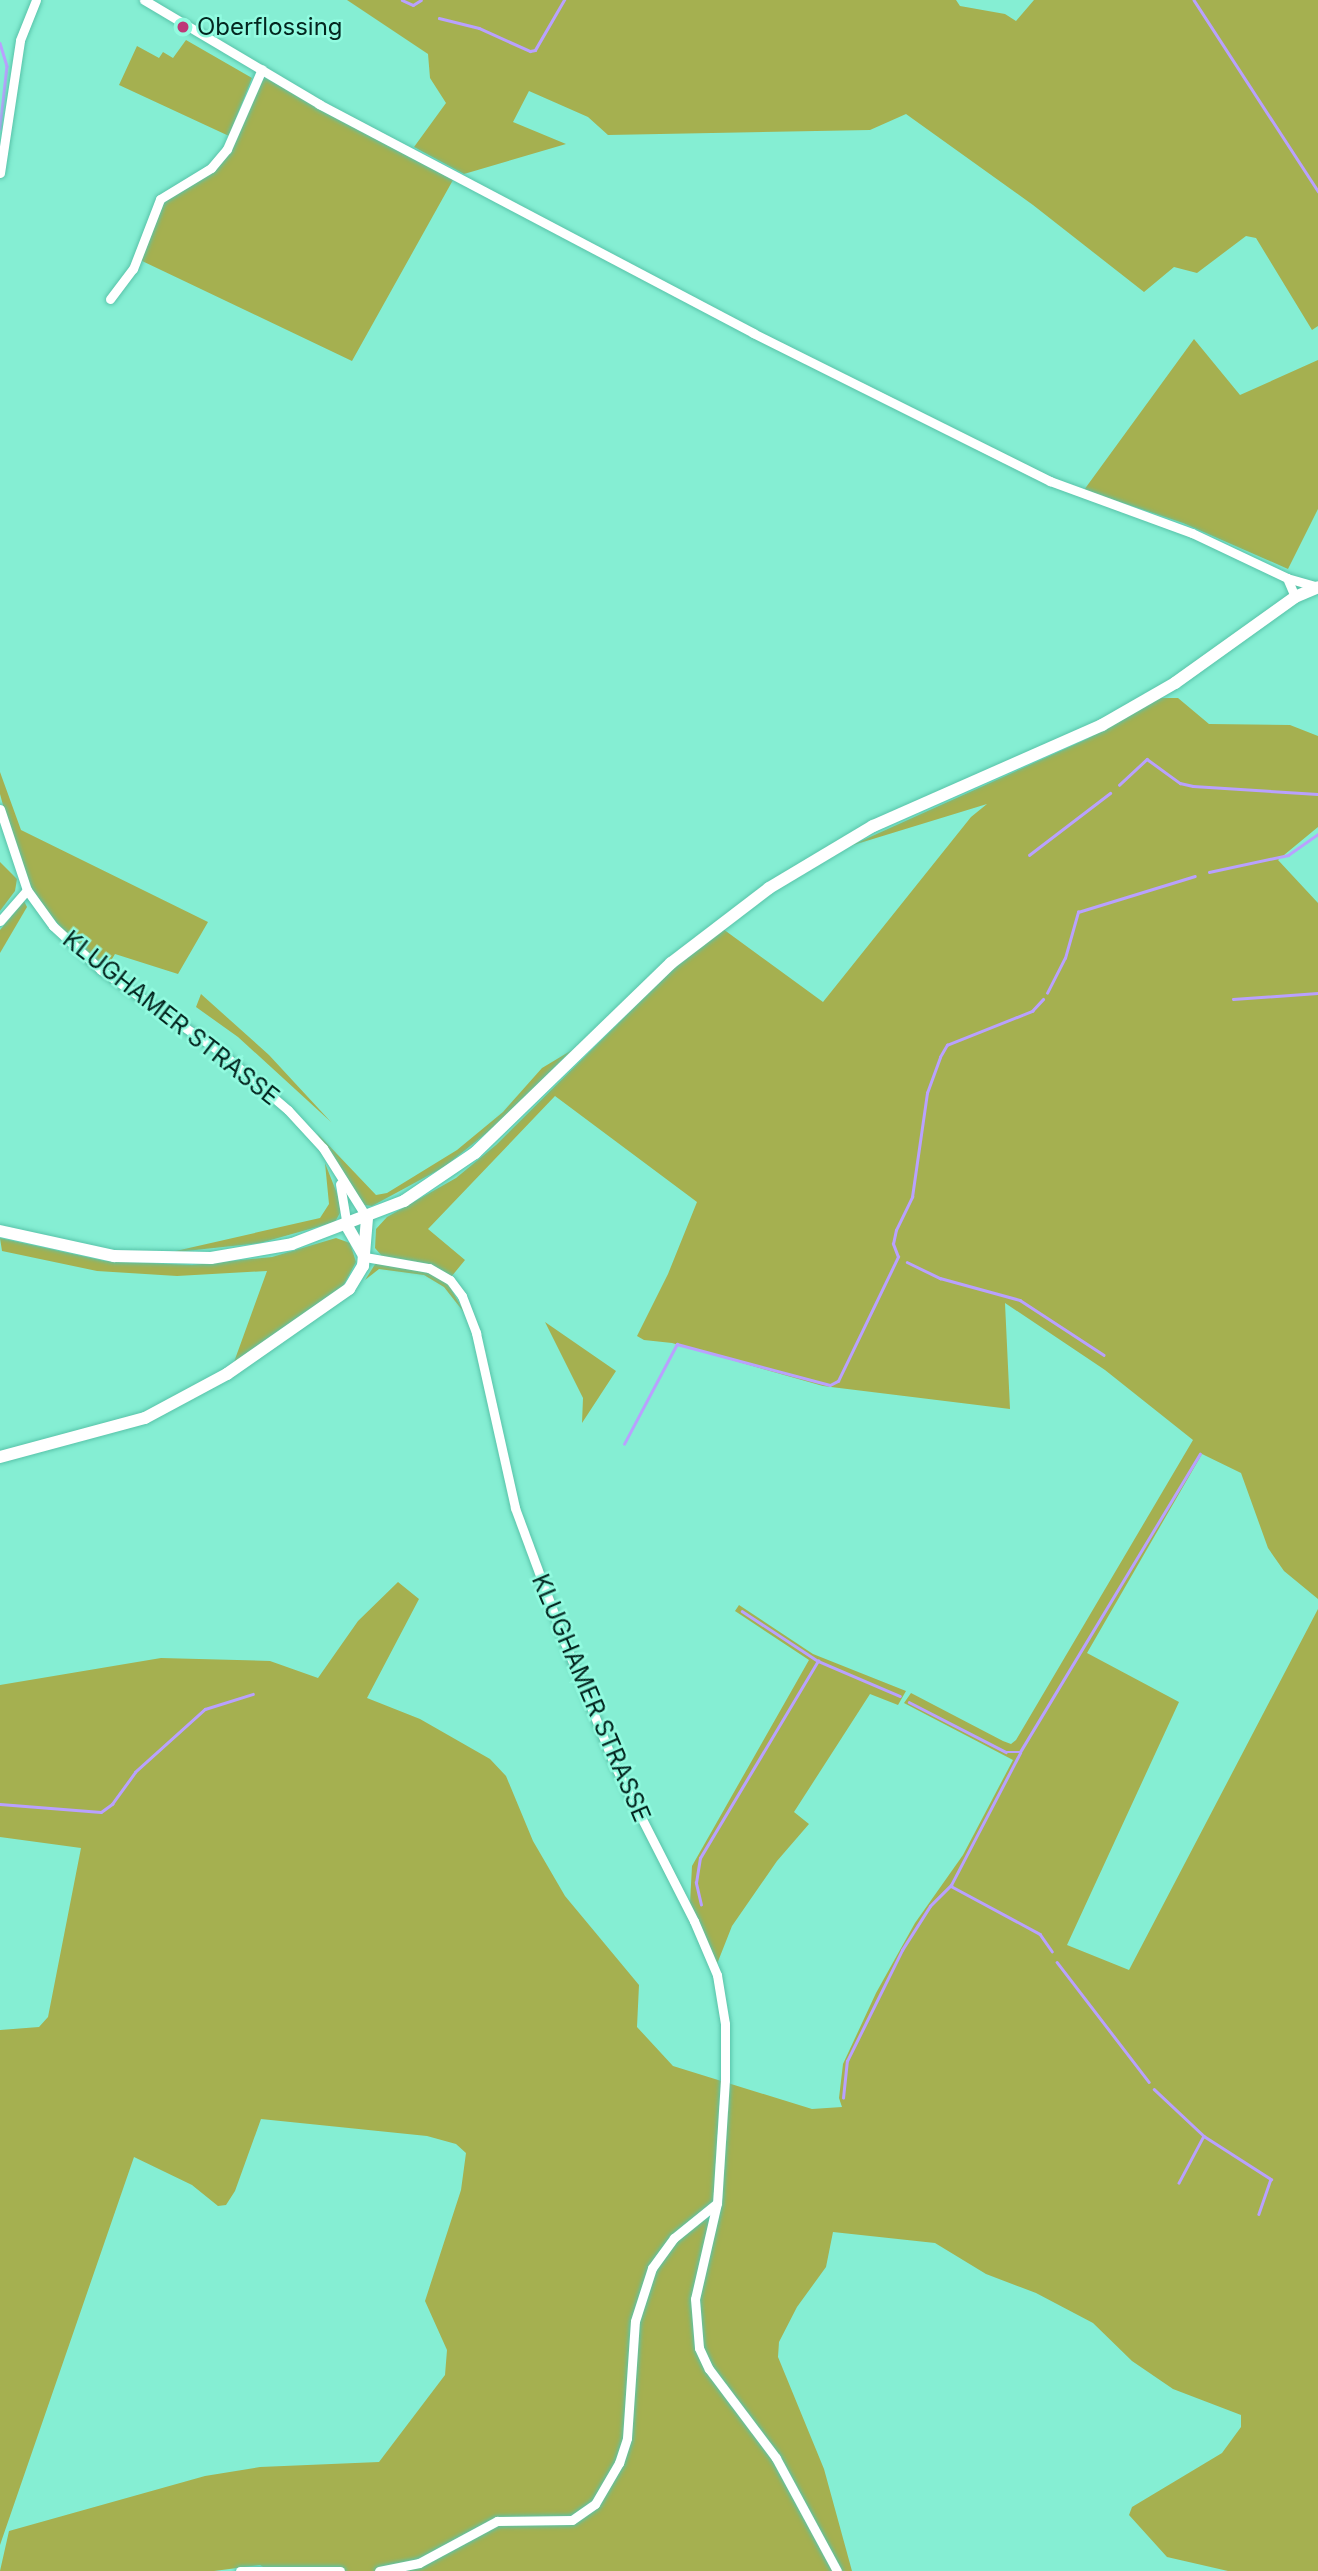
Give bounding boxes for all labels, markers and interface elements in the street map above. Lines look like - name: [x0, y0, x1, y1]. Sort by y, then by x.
- place label: Oberflossing: [197, 13, 343, 41]
- marker: Oberflossing: [175, 19, 191, 35]
- street label: KLUGHAMER STRASSE: [57, 925, 285, 1111]
- street label: KLUGHAMER STRASSE: [526, 1570, 656, 1826]

